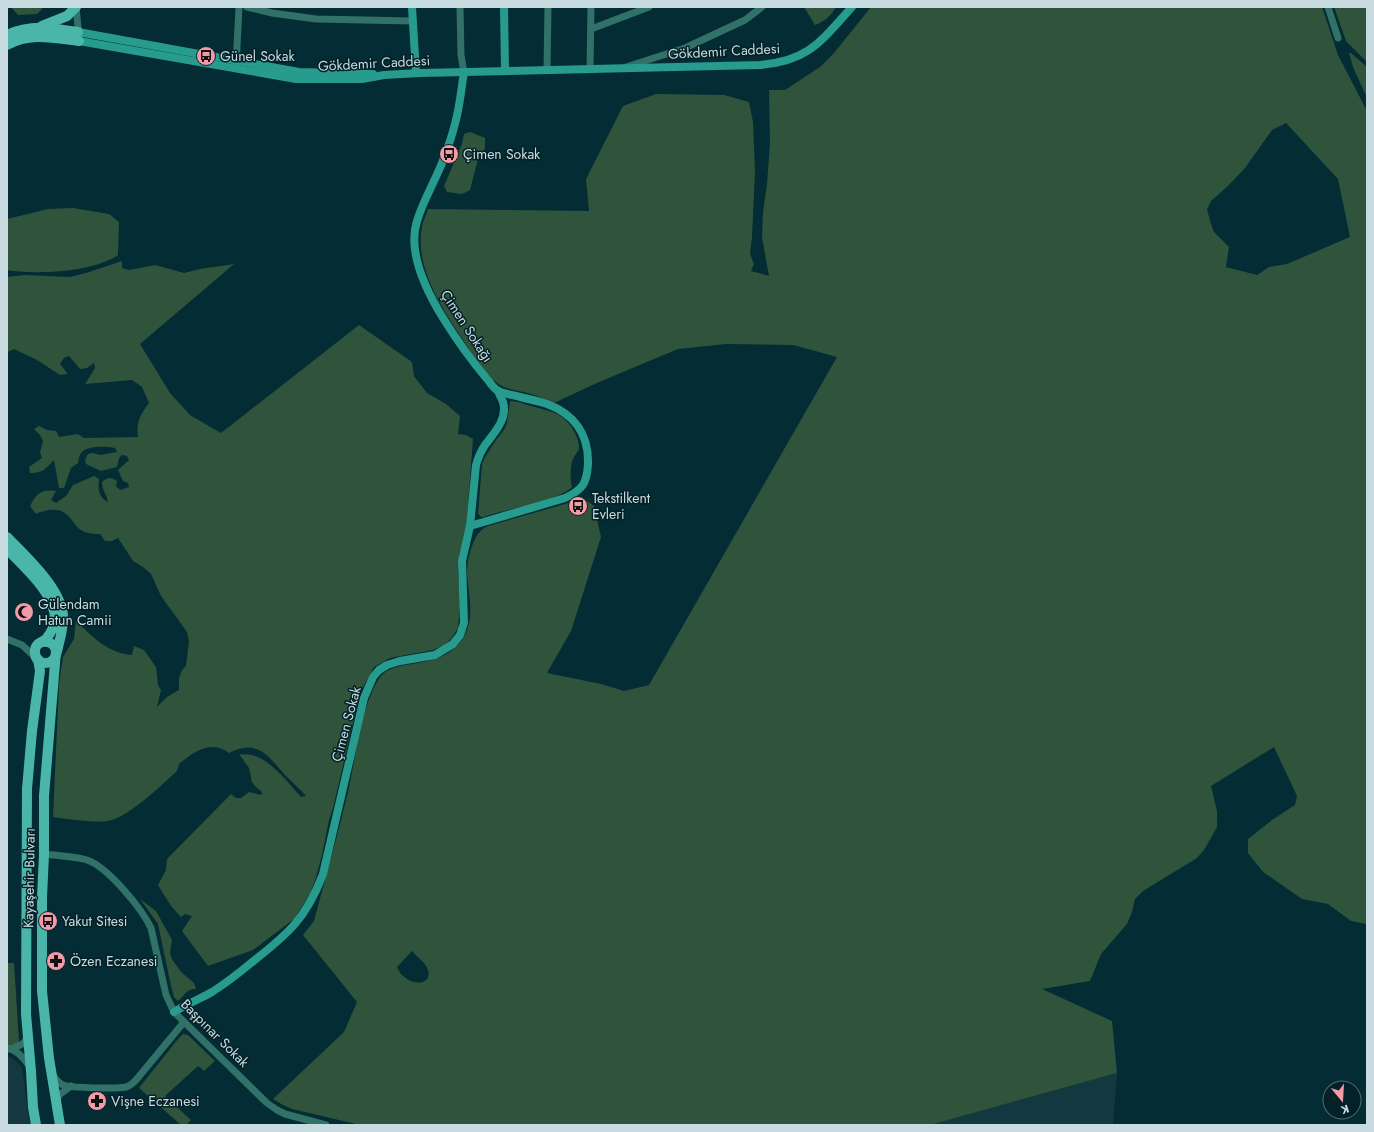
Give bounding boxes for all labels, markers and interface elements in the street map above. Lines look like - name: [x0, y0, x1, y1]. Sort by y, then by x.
- street label: Gökdemir Caddesi: [667, 38, 781, 64]
- bus stop icon: Günel Sokak: [195, 45, 217, 67]
- place label: Günel Sokak: [220, 46, 295, 66]
- street label: Gökdemir Caddesi: [317, 50, 431, 76]
- bus stop icon: Çimen Sokak: [438, 143, 460, 165]
- place label: Çimen Sokak: [463, 144, 541, 164]
- street label: Çimen Sokağı: [436, 286, 498, 366]
- place label: Tekstilkent Evleri: [592, 488, 651, 524]
- bus stop icon: Tekstilkent Evleri: [567, 495, 589, 517]
- place label: Gülendam Hatun Camii: [38, 594, 112, 630]
- mosque icon: Gülendam Hatun Camii: [13, 601, 35, 623]
- street label: Çimen Sokak: [326, 683, 366, 764]
- street label: Kayaşehir Bulvarı: [18, 828, 40, 928]
- bus stop icon: Yakut Sitesi: [37, 910, 59, 932]
- place label: Yakut Sitesi: [62, 911, 127, 931]
- pharmacy icon: Özen Eczanesi: [45, 950, 67, 972]
- place label: Özen Eczanesi: [70, 951, 157, 971]
- street label: Başpınar Sokak: [176, 994, 254, 1072]
- north arrow: [1322, 1080, 1362, 1120]
- pharmacy icon: Vişne Eczanesi: [86, 1090, 108, 1112]
- place label: Vişne Eczanesi: [111, 1091, 200, 1111]
- text: K: [1339, 1101, 1351, 1118]

